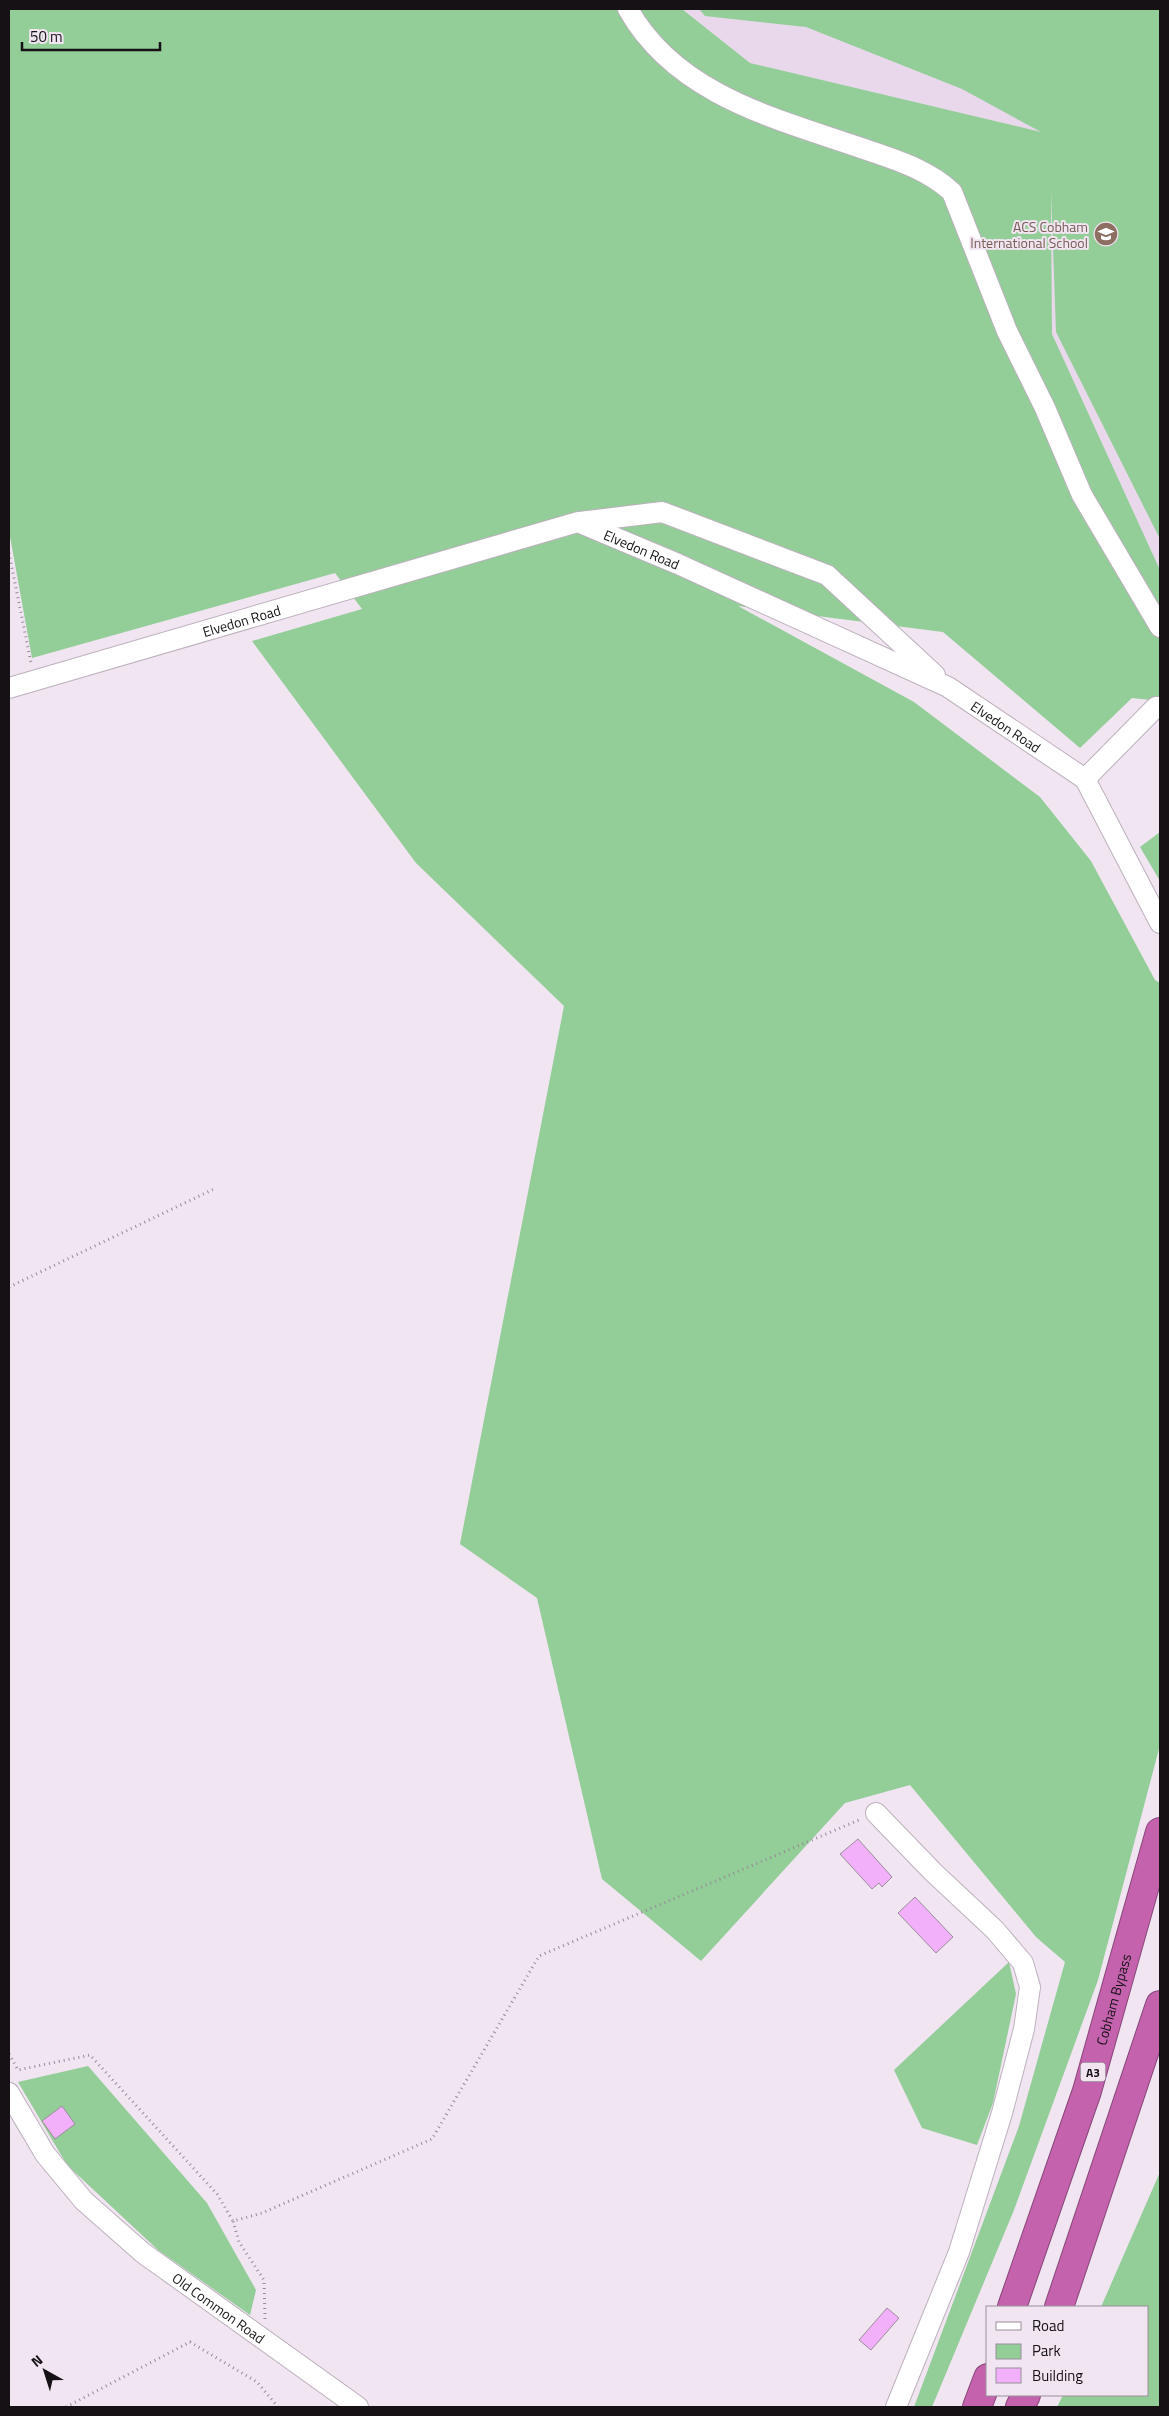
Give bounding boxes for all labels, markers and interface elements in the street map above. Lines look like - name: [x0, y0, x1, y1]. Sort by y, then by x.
- scale bar: [22, 20, 160, 52]
- text: 50 m: [30, 25, 63, 48]
- place label: ACS Cobham International School: [970, 216, 1088, 253]
- school or university icon: ACS Cobham International School: [1093, 221, 1119, 247]
- street label: Elvedon Road: [601, 524, 683, 574]
- street label: Elvedon Road: [200, 599, 283, 642]
- street label: Elvedon Road: [967, 695, 1045, 757]
- street label: Cobham Bypass: [1090, 1951, 1136, 2048]
- road number: A3: [1080, 2062, 1106, 2082]
- street label: Old Common Road: [168, 2267, 270, 2348]
- legend: [986, 2306, 1149, 2396]
- text: Road: [1032, 2314, 1064, 2337]
- text: Park: [1032, 2339, 1061, 2362]
- north arrow: [20, 2346, 70, 2396]
- text: N: [26, 2349, 47, 2372]
- text: Building: [1032, 2364, 1083, 2387]

